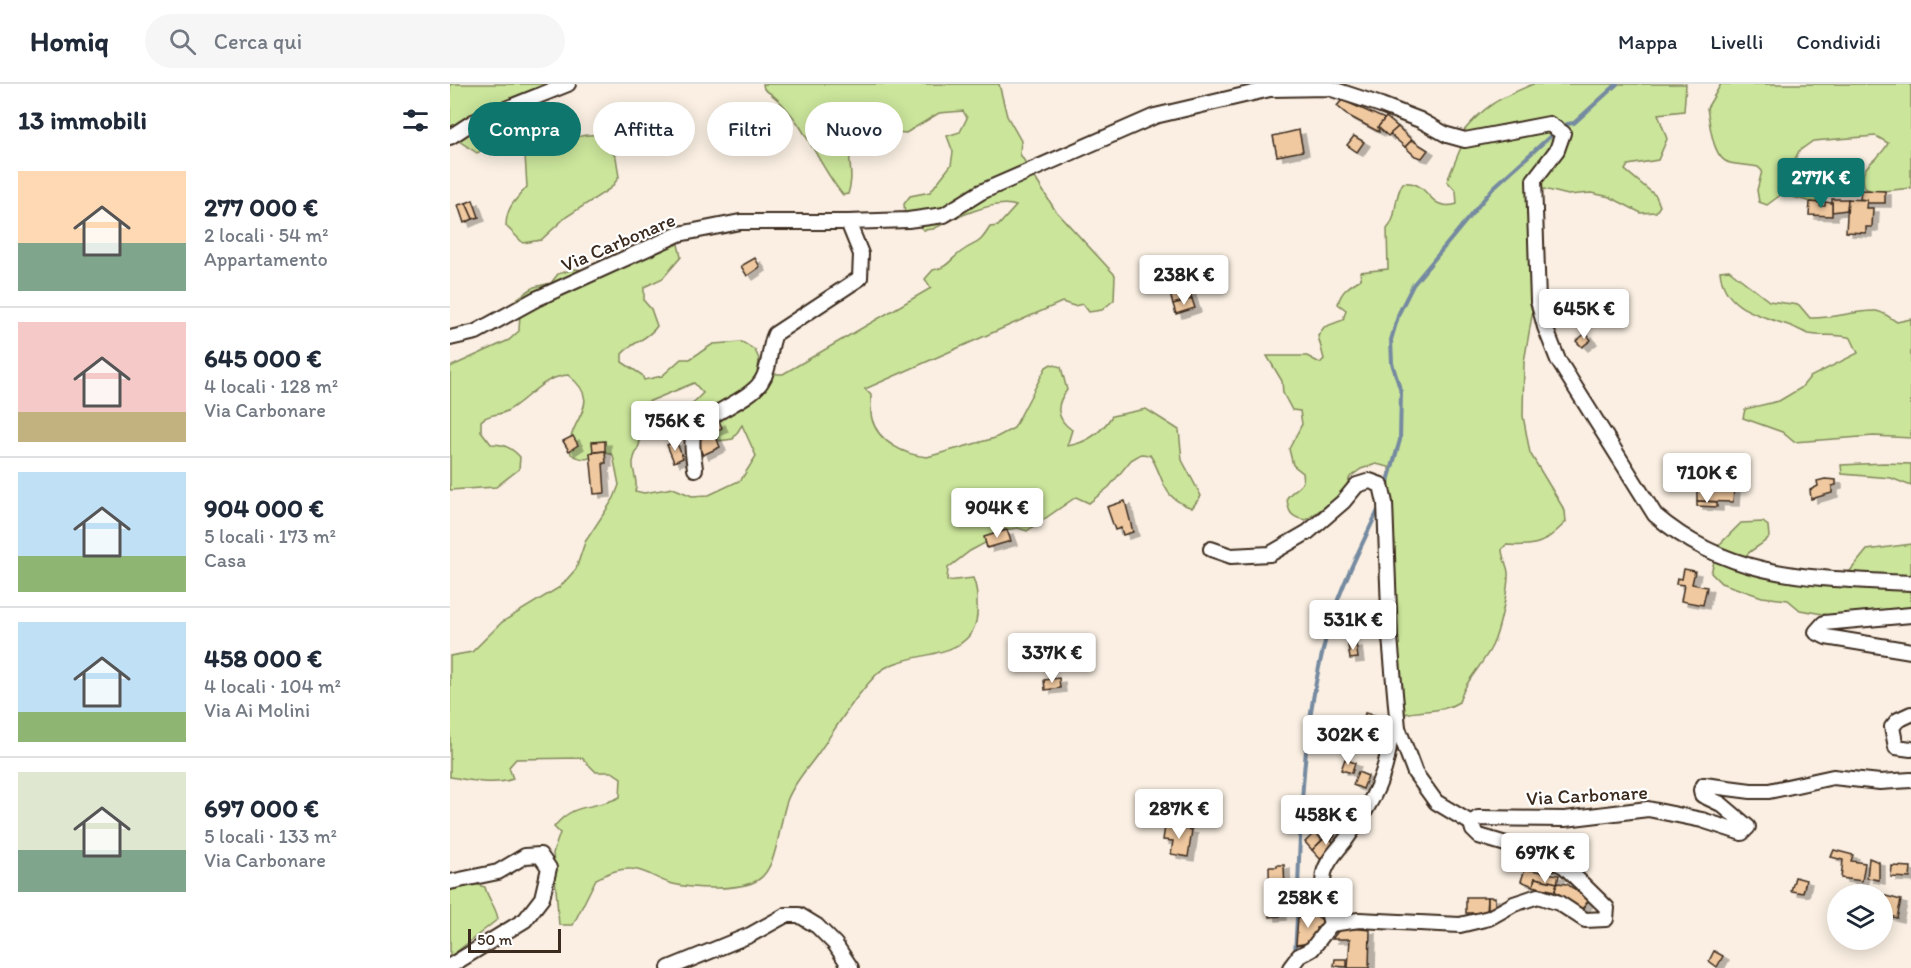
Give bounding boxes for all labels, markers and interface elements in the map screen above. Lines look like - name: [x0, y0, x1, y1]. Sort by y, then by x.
- search box: [145, 14, 565, 68]
- text: Homiq: [30, 24, 109, 58]
- icon: search: [166, 25, 199, 58]
- text: Cerca qui: [214, 28, 302, 55]
- text: Mappa: [1618, 29, 1677, 54]
- text: Livelli: [1710, 29, 1763, 54]
- text: Condividi: [1796, 29, 1881, 54]
- chip: Compra: [468, 102, 581, 156]
- chip: Affitta: [593, 102, 695, 156]
- chip: Filtri: [707, 102, 793, 156]
- chip: Nuovo: [805, 102, 903, 156]
- text: 13 immobili: [18, 104, 147, 136]
- icon: filters: [399, 104, 432, 137]
- pin: 277K €: [1772, 158, 1870, 209]
- text: 277K €: [1791, 165, 1851, 189]
- text: 277 000 €: [204, 191, 318, 223]
- icon: home: [66, 195, 138, 267]
- street label: Via Carbonare: [557, 207, 679, 277]
- text: 2 locali · 54 m²: [204, 223, 328, 247]
- text: Appartamento: [204, 247, 328, 271]
- pin: 238K €: [1135, 255, 1233, 306]
- text: 238K €: [1153, 262, 1215, 286]
- pin: 645K €: [1535, 289, 1633, 340]
- text: 645K €: [1553, 296, 1615, 320]
- text: 645 000 €: [204, 342, 322, 374]
- icon: home: [66, 346, 138, 418]
- text: 4 locali · 128 m²: [204, 374, 338, 398]
- text: Via Carbonare: [204, 398, 326, 422]
- pin: 756K €: [626, 401, 724, 452]
- text: 756K €: [645, 408, 705, 432]
- pin: 710K €: [1658, 453, 1756, 504]
- text: 710K €: [1677, 460, 1737, 484]
- pin: 904K €: [948, 488, 1046, 539]
- text: 904 000 €: [204, 492, 324, 524]
- text: 904K €: [965, 495, 1029, 519]
- icon: home: [66, 496, 138, 568]
- text: 5 locali · 173 m²: [204, 524, 336, 548]
- text: Casa: [204, 548, 246, 572]
- pin: 531K €: [1304, 600, 1402, 651]
- text: 531K €: [1323, 607, 1383, 631]
- pin: 337K €: [1003, 633, 1101, 684]
- text: 337K €: [1022, 640, 1082, 664]
- text: 458 000 €: [204, 642, 322, 674]
- icon: home: [66, 646, 138, 718]
- text: 4 locali · 104 m²: [204, 674, 341, 698]
- text: Via Ai Molini: [204, 698, 310, 722]
- pin: 302K €: [1299, 715, 1397, 766]
- text: 302K €: [1317, 722, 1379, 746]
- street label: Via Carbonare: [1526, 780, 1648, 810]
- pin: 287K €: [1130, 789, 1228, 840]
- text: 697 000 €: [204, 792, 319, 824]
- pin: 458K €: [1277, 795, 1375, 846]
- icon: home: [66, 796, 138, 868]
- text: 287K €: [1149, 796, 1209, 820]
- text: 458K €: [1295, 802, 1357, 826]
- text: 5 locali · 133 m²: [204, 824, 337, 848]
- pin: 697K €: [1496, 833, 1594, 884]
- text: 697K €: [1515, 840, 1575, 864]
- text: Via Carbonare: [204, 848, 326, 872]
- pin: 258K €: [1259, 878, 1357, 929]
- map controls: [1827, 884, 1893, 950]
- button: layers: [1827, 884, 1893, 950]
- text: 258K €: [1278, 885, 1338, 909]
- scale bar: [468, 926, 561, 954]
- text: 50 m: [477, 930, 512, 949]

